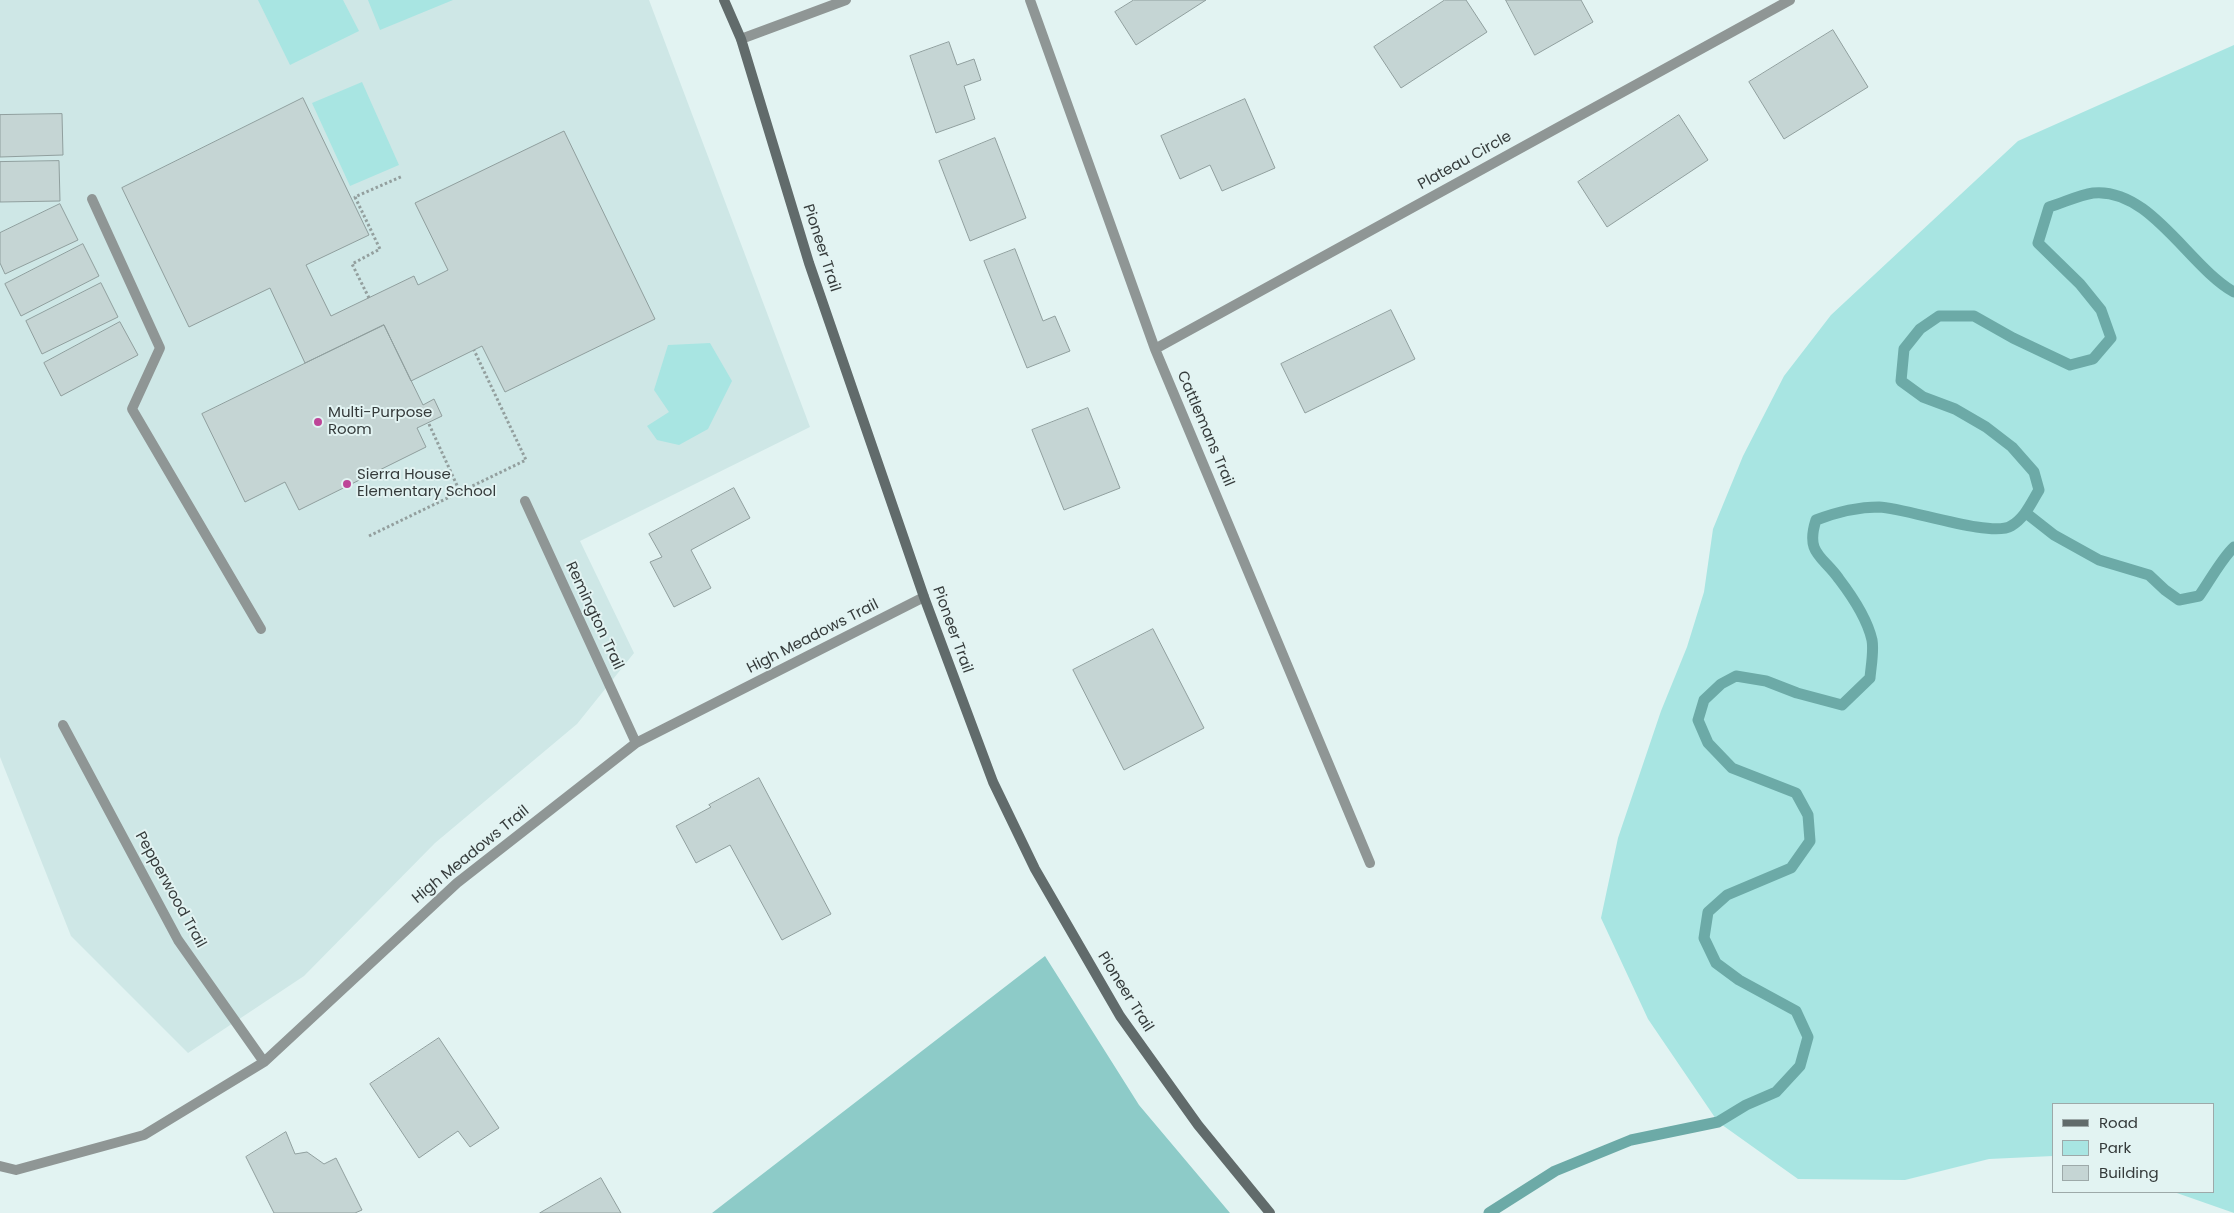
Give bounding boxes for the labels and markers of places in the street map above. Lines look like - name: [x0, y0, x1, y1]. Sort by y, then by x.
- place label: Multi-Purpose Room: [328, 404, 432, 439]
- marker: Multi-Purpose Room: [312, 416, 324, 428]
- place label: Sierra House Elementary School: [357, 466, 496, 501]
- marker: Sierra House Elementary School: [341, 478, 353, 490]

